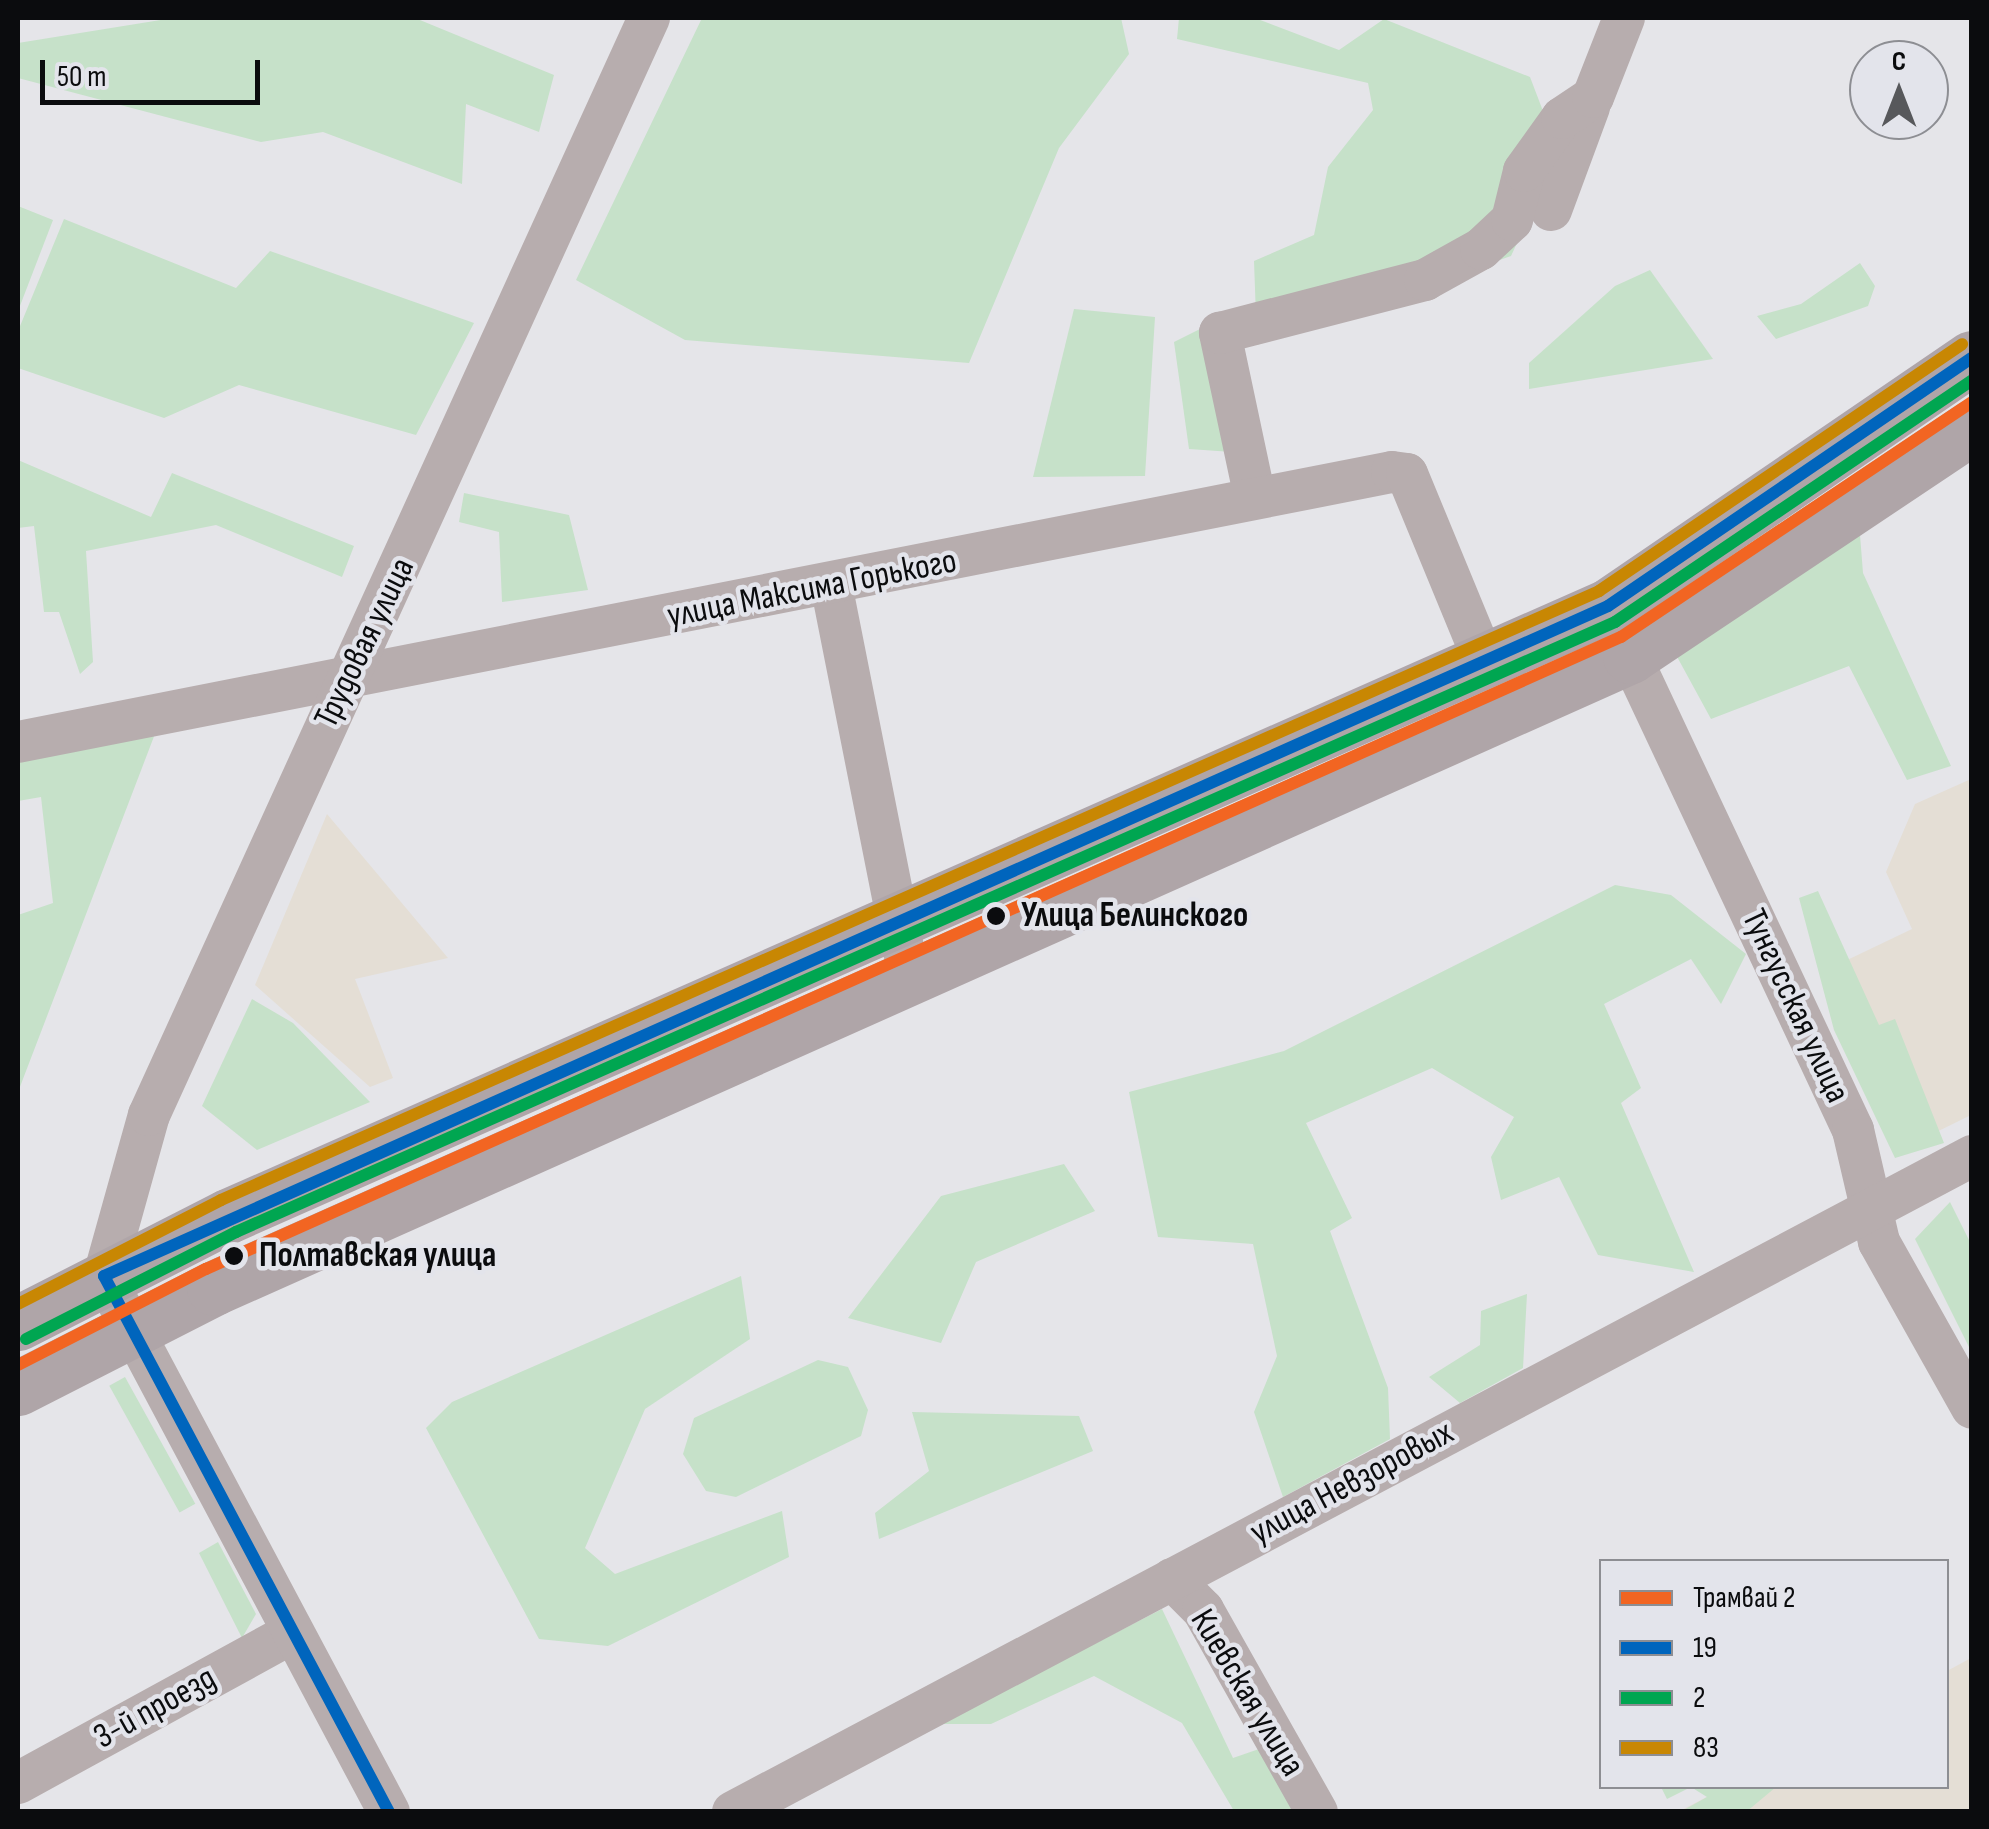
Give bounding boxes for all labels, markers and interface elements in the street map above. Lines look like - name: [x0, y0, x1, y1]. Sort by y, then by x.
- scale bar: [45, 40, 265, 102]
- north arrow: [1849, 40, 1949, 140]
- text: С: [1892, 45, 1906, 78]
- text: 50 m: [57, 59, 106, 95]
- street label: улица Максима Горького: [664, 540, 960, 638]
- street label: Трудовая улица: [306, 551, 424, 735]
- place label: Улица Белинского: [1021, 895, 1248, 937]
- marker: Улица Белинского: [980, 900, 1012, 932]
- street label: Тунгусская улица: [1732, 903, 1858, 1109]
- place label: Полтавская улица: [259, 1235, 496, 1277]
- marker: Полтавская улица: [218, 1240, 250, 1272]
- street label: улица Невзоровых: [1243, 1412, 1461, 1554]
- legend: [1599, 1559, 1949, 1789]
- text: Трамвай 2: [1693, 1580, 1795, 1616]
- street label: Киевская улица: [1181, 1602, 1313, 1784]
- text: 19: [1693, 1630, 1717, 1666]
- street label: 3-й проезд: [87, 1657, 223, 1759]
- text: 2: [1693, 1680, 1705, 1716]
- text: 83: [1693, 1730, 1719, 1766]

